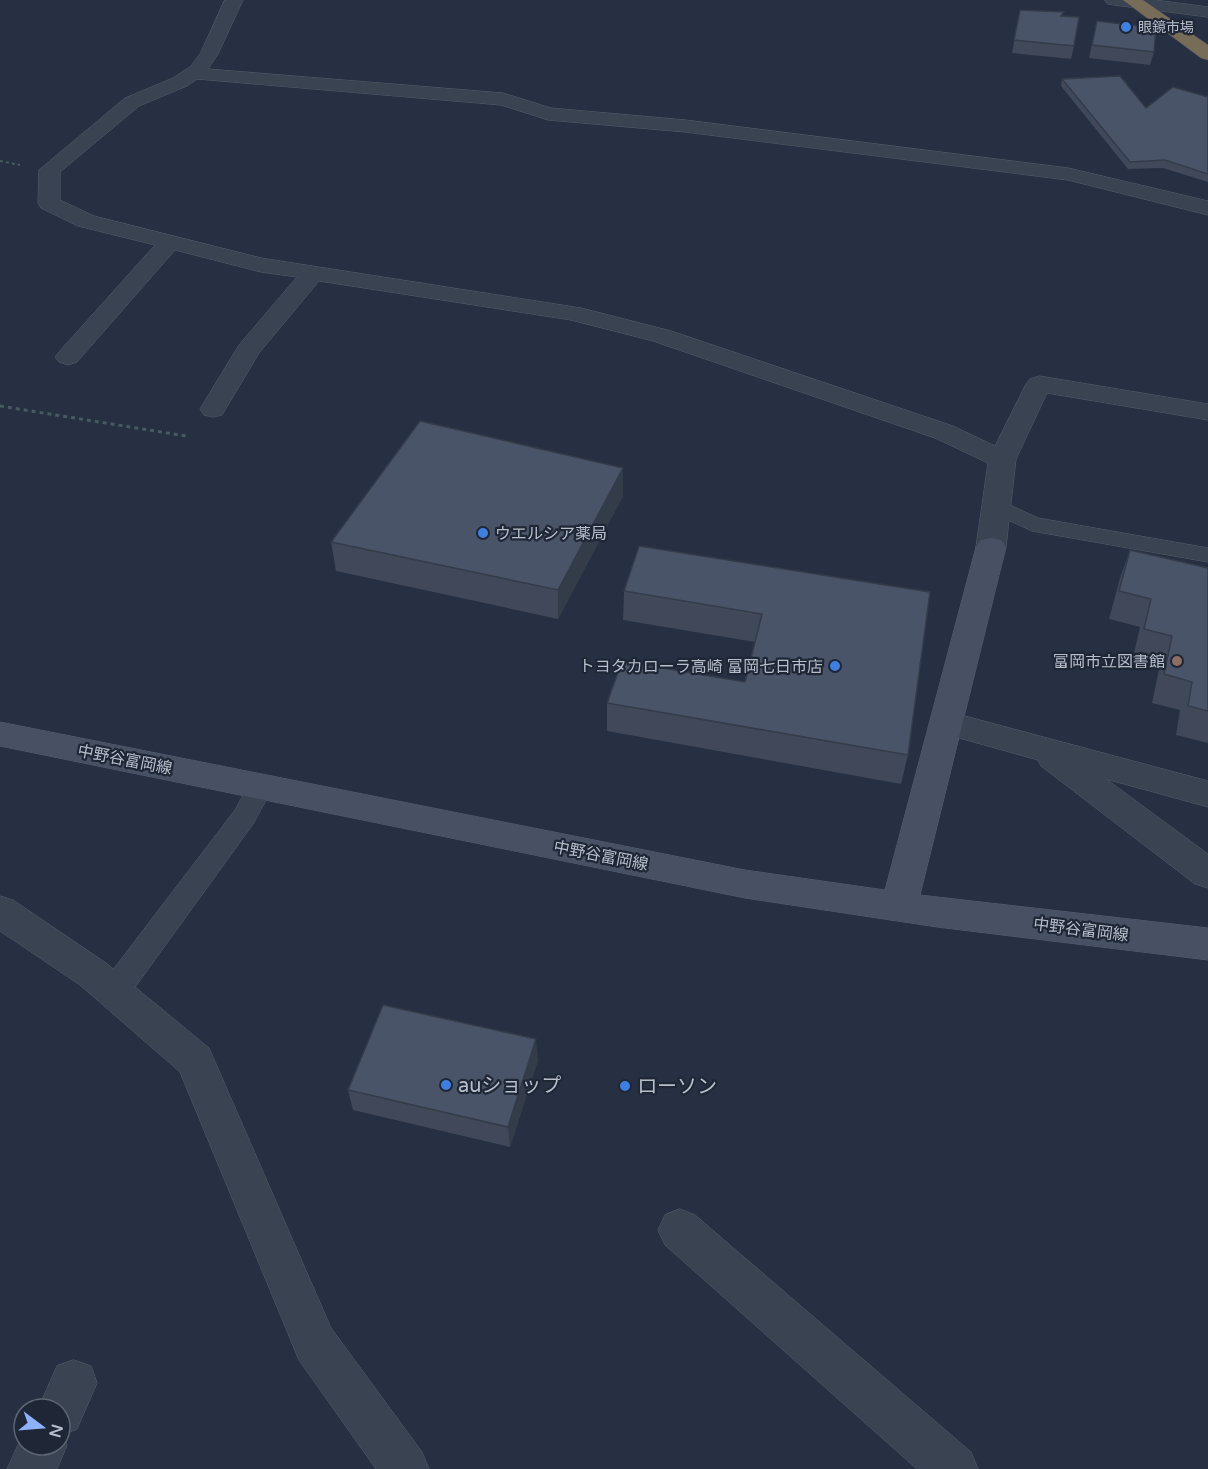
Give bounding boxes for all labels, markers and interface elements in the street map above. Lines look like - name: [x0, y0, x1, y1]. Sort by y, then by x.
- place label: 眼鏡市場: [1138, 19, 1194, 36]
- marker: 眼鏡市場: [1119, 20, 1133, 34]
- place label: ウエルシア薬局: [495, 524, 607, 544]
- marker: ウエルシア薬局: [476, 526, 490, 540]
- place label: 富岡市立図書館: [1053, 652, 1165, 672]
- marker: 富岡市立図書館: [1170, 654, 1184, 668]
- place label: トヨタカローラ高崎 富岡七日市店: [579, 657, 823, 677]
- marker: トヨタカローラ高崎 富岡七日市店: [828, 659, 842, 673]
- street label: 中野谷富岡線: [76, 741, 174, 779]
- street label: 中野谷富岡線: [552, 837, 650, 875]
- street label: 中野谷富岡線: [1032, 914, 1130, 946]
- place label: auショップ: [458, 1074, 561, 1098]
- place label: ローソン: [637, 1075, 717, 1099]
- marker: auショップ: [439, 1078, 453, 1092]
- marker: ローソン: [618, 1079, 632, 1093]
- north arrow: [12, 1397, 72, 1457]
- text: N: [44, 1422, 67, 1440]

